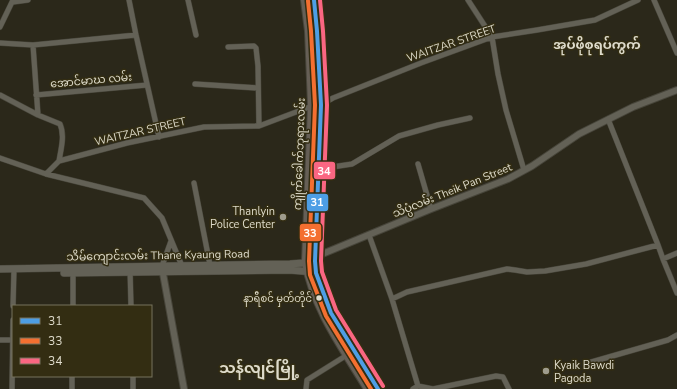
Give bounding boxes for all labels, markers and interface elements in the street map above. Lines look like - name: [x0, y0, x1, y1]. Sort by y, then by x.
- street label: WAITZAR STREET: [405, 21, 498, 66]
- district label: အုပ်ဖိုစုရပ်ကွက်: [553, 35, 641, 56]
- street label: အောင်မာဃ လမ်း: [50, 69, 133, 92]
- street label: ကျိုက်ခေါက်ဘုရားလမ်း: [290, 97, 310, 210]
- street label: WAITZAR STREET: [93, 114, 188, 149]
- street label: သိပ္ပံလမ်း Theik Pan Street: [390, 160, 515, 222]
- line badge: 34: [313, 161, 336, 180]
- text: 34: [317, 164, 331, 179]
- line badge: 31: [306, 193, 329, 212]
- text: 31: [310, 195, 324, 210]
- place label: Thanlyin Police Center: [210, 204, 275, 232]
- marker: Thanlyin Police Center: [278, 212, 288, 222]
- line badge: 33: [299, 223, 322, 242]
- text: 33: [303, 226, 317, 241]
- street label: သိမ်ကျောင်းလမ်း Thane Kyaung Road: [66, 246, 250, 266]
- place label: နာရီစင် မှတ်တိုင်: [243, 291, 312, 307]
- marker: နာရီစင် မှတ်တိုင်: [314, 293, 324, 303]
- legend: [12, 305, 152, 377]
- text: 31: [48, 313, 62, 329]
- text: 33: [48, 333, 62, 349]
- text: 34: [48, 353, 62, 369]
- district label: သန်လျင်မြို့: [219, 358, 300, 380]
- place label: Kyaik Bawdi Pagoda: [554, 358, 614, 386]
- marker: Kyaik Bawdi Pagoda: [541, 366, 551, 376]

